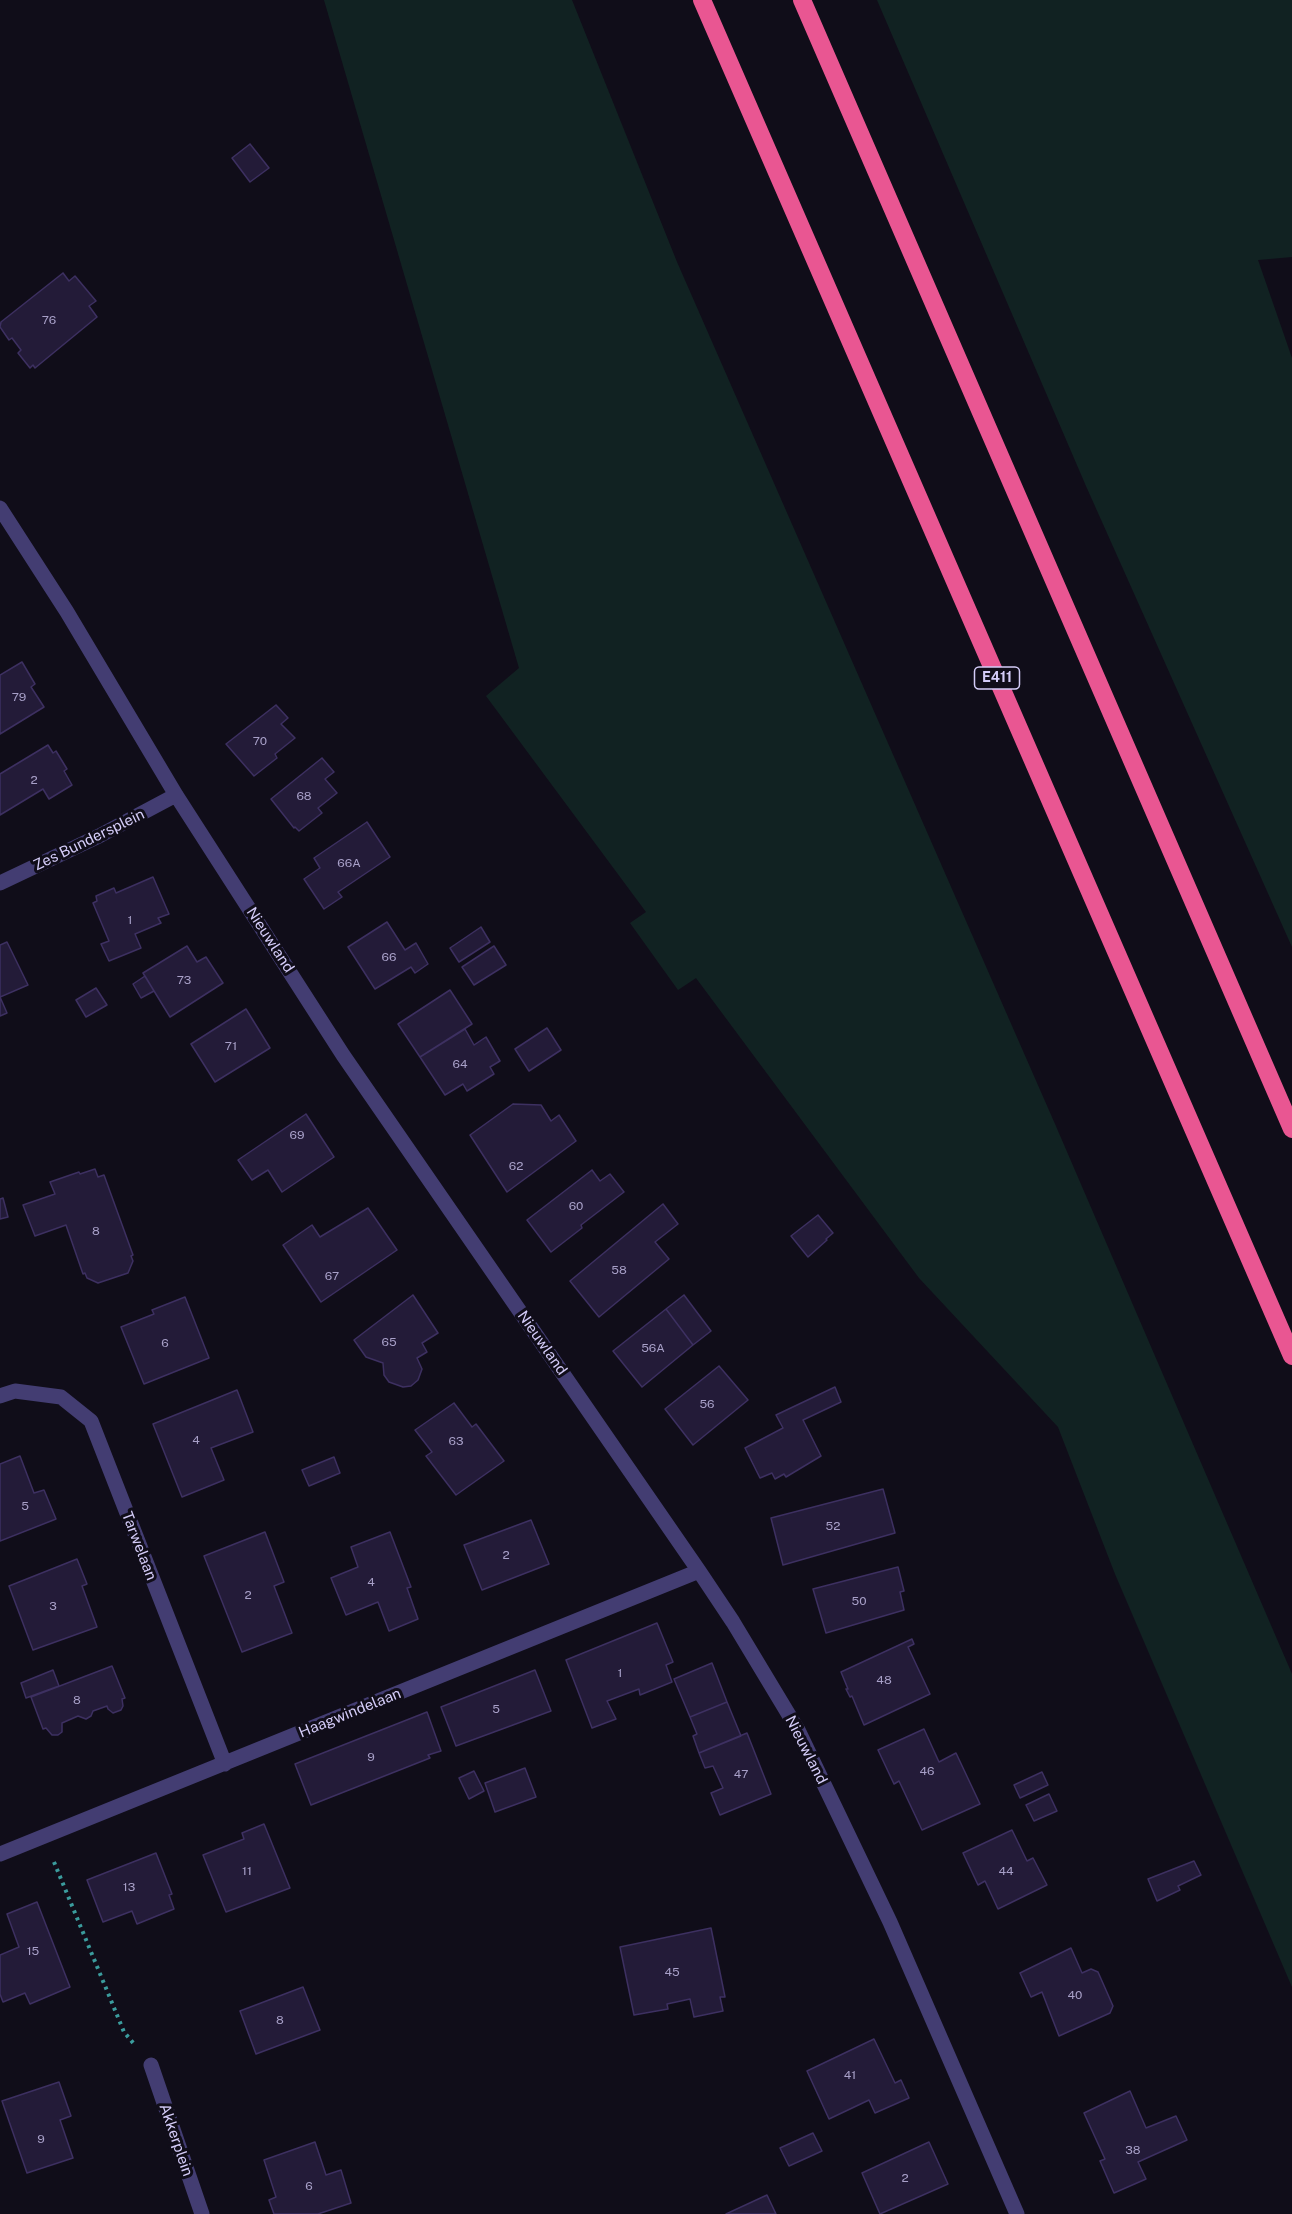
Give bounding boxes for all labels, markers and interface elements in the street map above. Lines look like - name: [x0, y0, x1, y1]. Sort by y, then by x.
- house number: 76: [42, 313, 56, 327]
- road number: E411: [974, 667, 1020, 689]
- house number: 79: [12, 690, 26, 704]
- house number: 70: [253, 734, 267, 748]
- house number: 2: [30, 773, 38, 787]
- house number: 68: [296, 789, 312, 803]
- street label: Zes Bundersplein: [30, 805, 148, 875]
- house number: 66A: [337, 856, 361, 870]
- street label: Nieuwland: [242, 904, 298, 976]
- house number: 1: [128, 913, 132, 927]
- house number: 66: [382, 950, 396, 964]
- house number: 73: [177, 973, 191, 987]
- house number: 71: [225, 1039, 237, 1053]
- house number: 64: [453, 1057, 467, 1071]
- house number: 69: [290, 1128, 304, 1142]
- house number: 62: [509, 1159, 523, 1173]
- house number: 60: [569, 1199, 583, 1213]
- house number: 8: [92, 1224, 100, 1238]
- house number: 58: [611, 1263, 627, 1277]
- house number: 67: [325, 1269, 339, 1283]
- street label: Nieuwland: [513, 1307, 571, 1379]
- house number: 65: [381, 1335, 397, 1349]
- house number: 6: [161, 1336, 169, 1350]
- house number: 56A: [641, 1341, 665, 1355]
- house number: 56: [699, 1397, 715, 1411]
- house number: 4: [192, 1433, 200, 1447]
- house number: 63: [449, 1434, 463, 1448]
- house number: 5: [21, 1499, 29, 1513]
- street label: Tarwelaan: [118, 1509, 160, 1583]
- house number: 52: [826, 1519, 840, 1533]
- house number: 2: [502, 1548, 510, 1562]
- house number: 4: [367, 1575, 375, 1589]
- house number: 2: [244, 1588, 252, 1602]
- house number: 50: [851, 1594, 867, 1608]
- house number: 3: [49, 1599, 57, 1613]
- house number: 1: [618, 1666, 622, 1680]
- house number: 48: [876, 1673, 892, 1687]
- street label: Haagwindelaan: [296, 1684, 404, 1742]
- house number: 8: [73, 1693, 81, 1707]
- house number: 5: [492, 1702, 500, 1716]
- street label: Nieuwland: [781, 1713, 831, 1787]
- house number: 9: [367, 1750, 375, 1764]
- house number: 46: [919, 1764, 935, 1778]
- house number: 47: [734, 1767, 748, 1781]
- house number: 11: [242, 1864, 252, 1878]
- house number: 44: [998, 1864, 1014, 1878]
- house number: 13: [123, 1880, 135, 1894]
- house number: 15: [27, 1944, 39, 1958]
- house number: 45: [664, 1965, 680, 1979]
- house number: 40: [1068, 1988, 1082, 2002]
- house number: 8: [276, 2013, 284, 2027]
- house number: 41: [844, 2068, 856, 2082]
- street label: Akkerplein: [155, 2101, 197, 2179]
- house number: 9: [37, 2132, 45, 2146]
- house number: 38: [1125, 2143, 1141, 2157]
- house number: 2: [901, 2171, 909, 2185]
- house number: 6: [305, 2179, 313, 2193]

